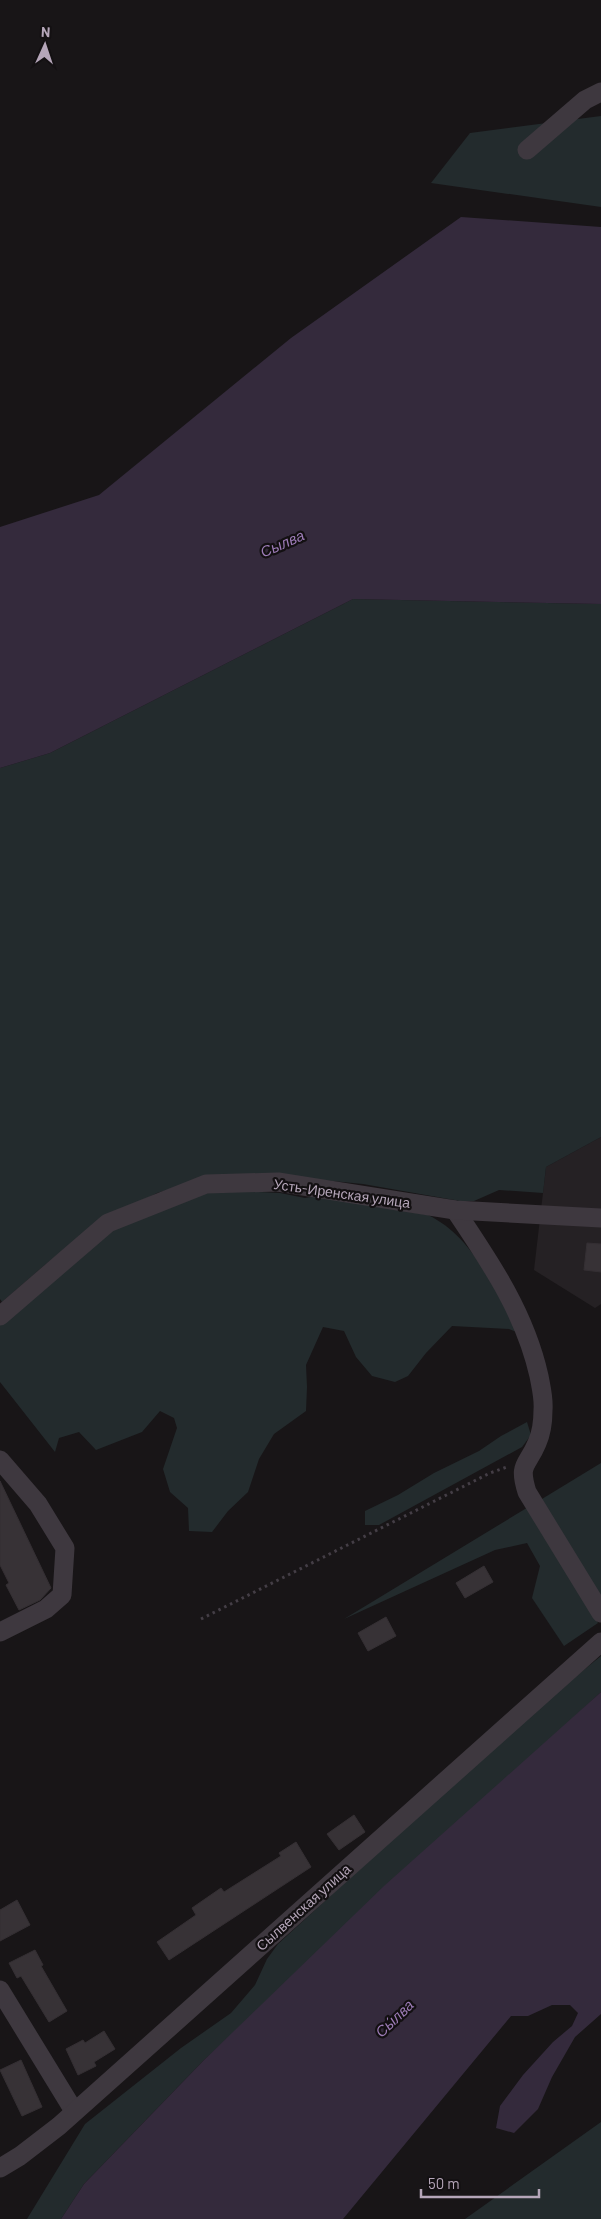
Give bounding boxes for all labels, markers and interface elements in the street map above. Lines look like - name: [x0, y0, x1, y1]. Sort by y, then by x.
- north arrow: [20, 20, 70, 70]
- text: N: [41, 23, 51, 40]
- water label: Сылва: [257, 525, 307, 561]
- street label: Усть-Иренская улица: [273, 1175, 412, 1211]
- street label: Сылвенская улица: [252, 1860, 354, 1954]
- water label: Сы́лва: [371, 1995, 417, 2041]
- scale bar: [421, 2166, 538, 2198]
- text: 50 m: [428, 2174, 460, 2192]

